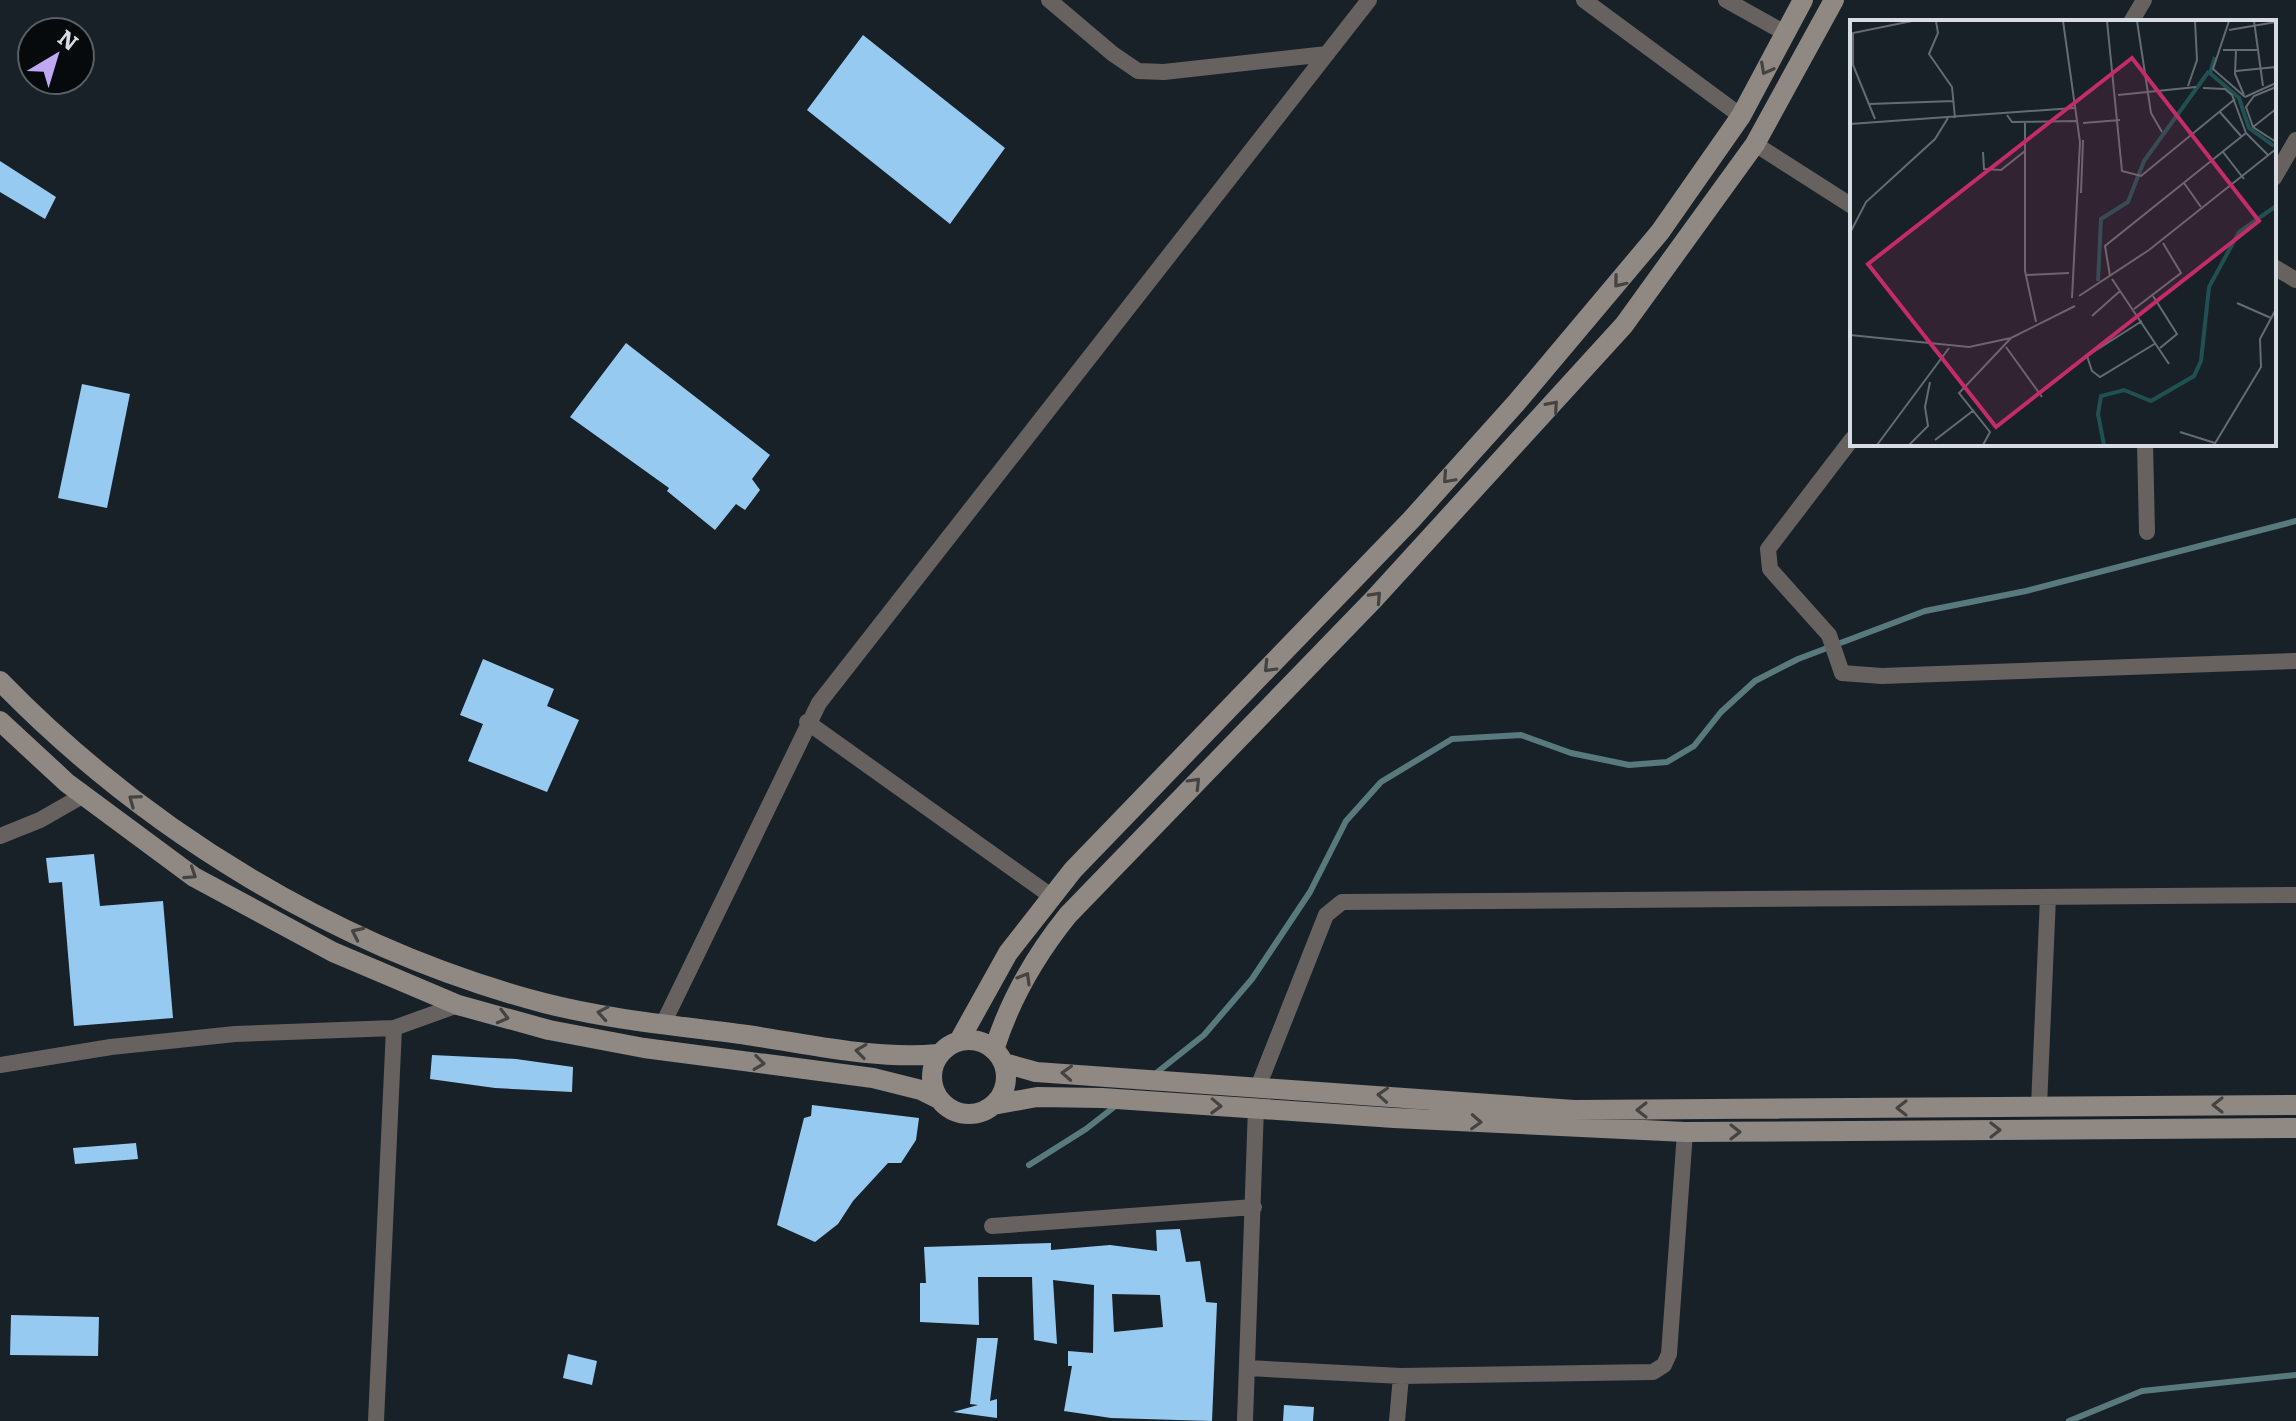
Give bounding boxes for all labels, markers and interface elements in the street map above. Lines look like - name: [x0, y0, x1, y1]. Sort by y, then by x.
- north arrow: [16, 16, 96, 96]
- text: N: [52, 20, 87, 58]
- inset map: [1850, 20, 2276, 446]
- one-way arrow: [1760, 60, 1775, 75]
- one-way arrow: [1614, 273, 1629, 288]
- one-way arrow: [1543, 400, 1558, 415]
- one-way arrow: [1443, 469, 1457, 484]
- one-way arrow: [1367, 592, 1382, 606]
- one-way arrow: [1264, 658, 1279, 672]
- one-way arrow: [1185, 778, 1200, 792]
- one-way arrow: [129, 795, 143, 810]
- one-way arrow: [183, 865, 197, 880]
- one-way arrow: [351, 927, 366, 943]
- one-way arrow: [1015, 972, 1031, 987]
- one-way arrow: [597, 1006, 610, 1023]
- one-way arrow: [496, 1008, 510, 1025]
- one-way arrow: [854, 1043, 867, 1060]
- one-way arrow: [752, 1054, 766, 1071]
- one-way arrow: [1061, 1065, 1073, 1082]
- one-way arrow: [1376, 1087, 1389, 1104]
- one-way arrow: [2211, 1096, 2224, 1114]
- one-way arrow: [1210, 1097, 1223, 1114]
- one-way arrow: [1895, 1099, 1908, 1116]
- one-way arrow: [1635, 1101, 1648, 1119]
- one-way arrow: [1470, 1114, 1483, 1131]
- one-way arrow: [1989, 1121, 2002, 1139]
- one-way arrow: [1729, 1123, 1742, 1141]

